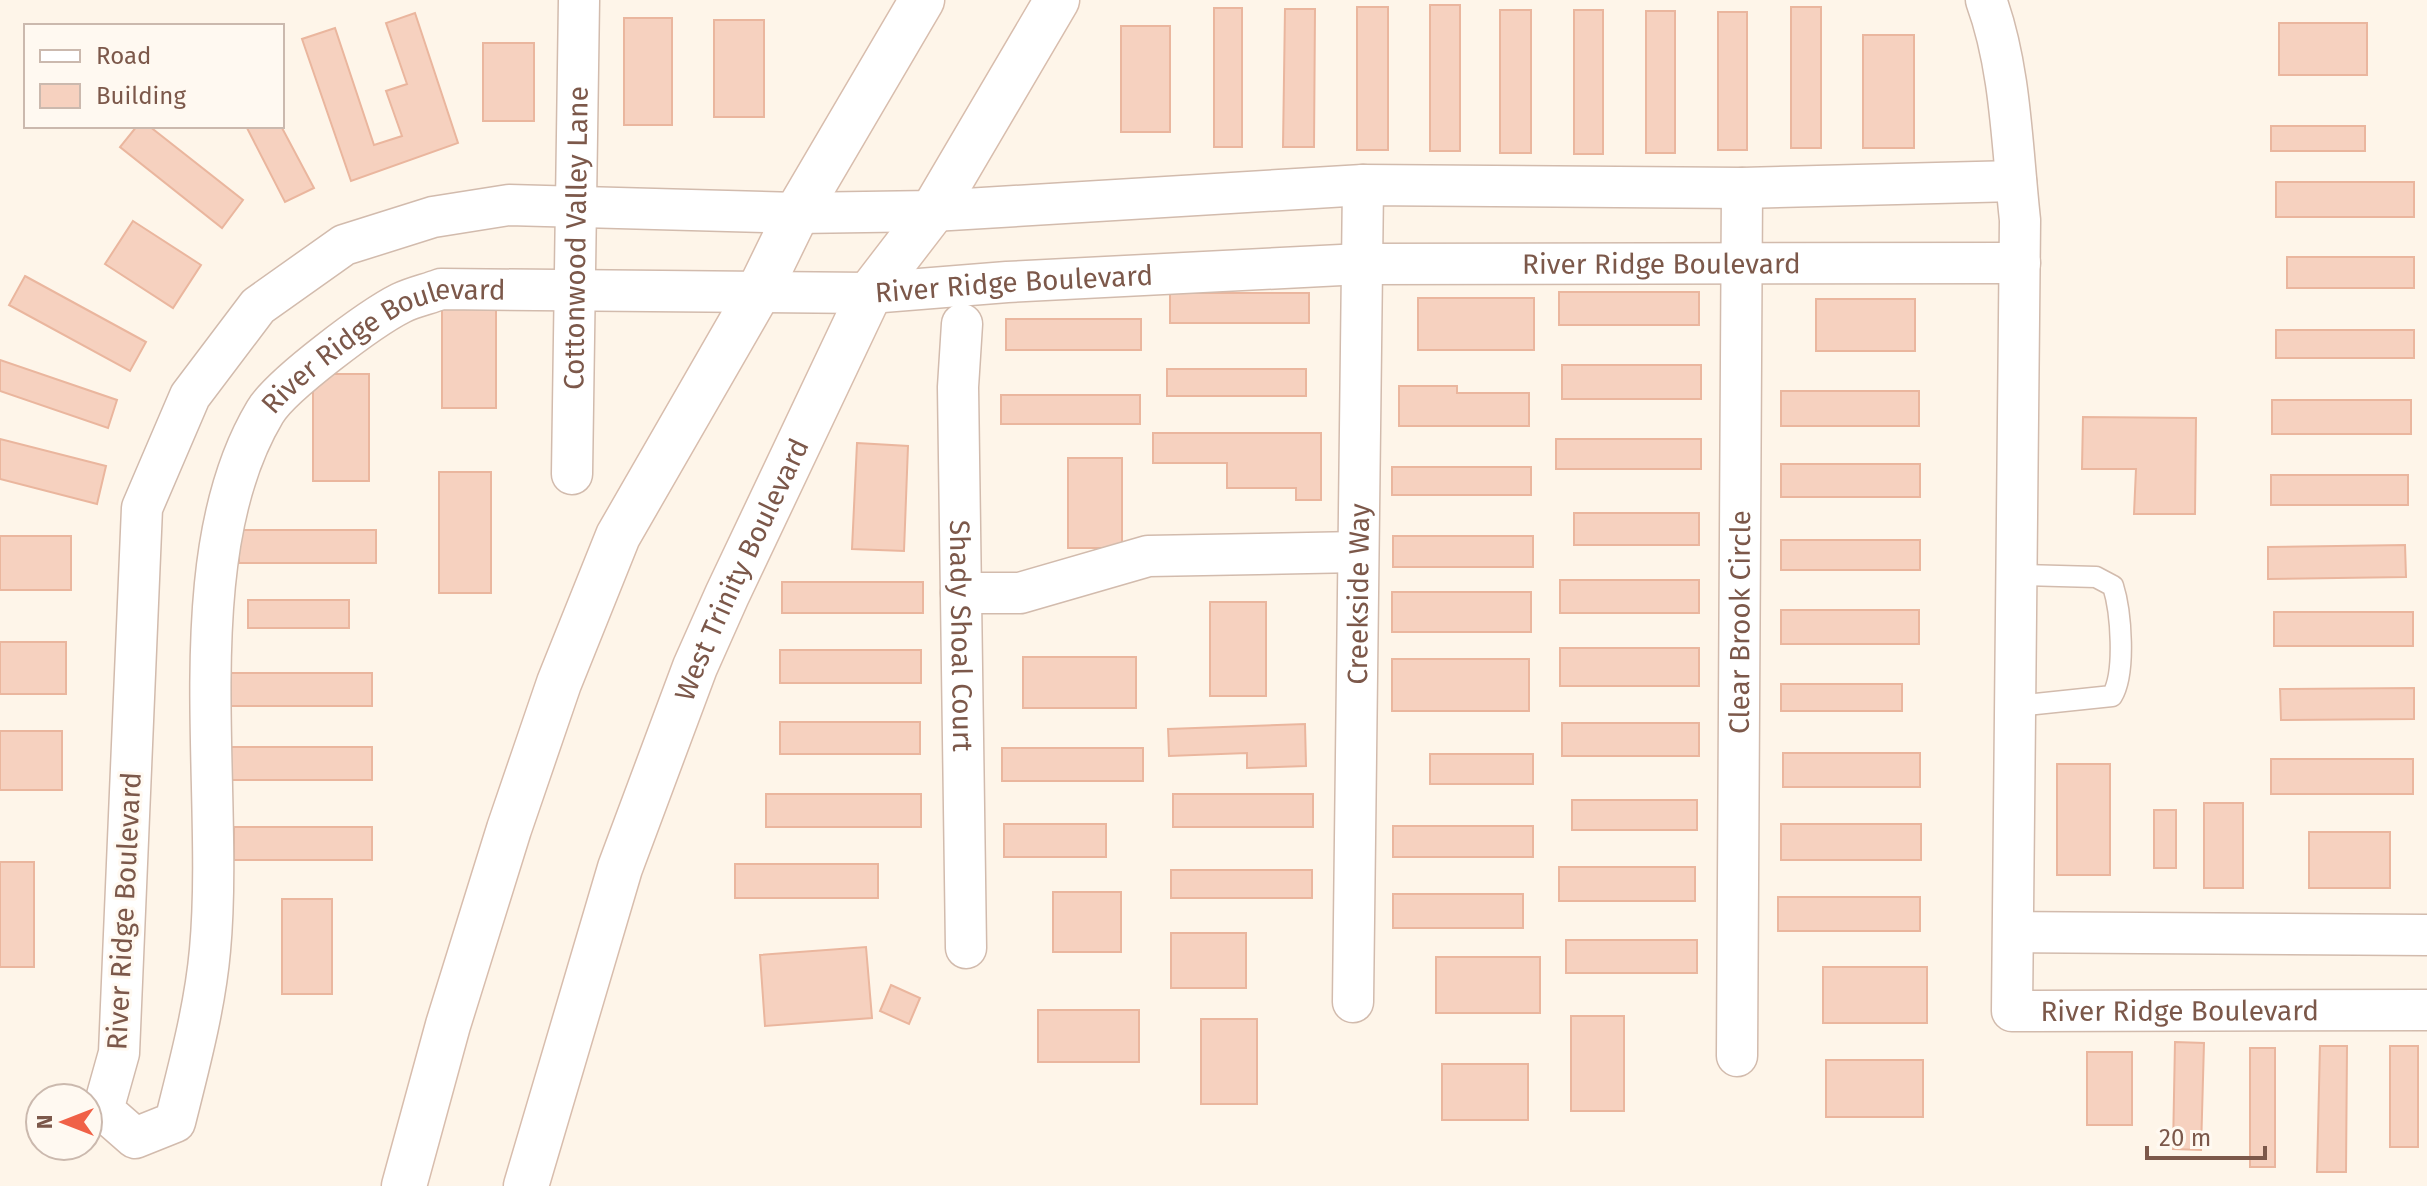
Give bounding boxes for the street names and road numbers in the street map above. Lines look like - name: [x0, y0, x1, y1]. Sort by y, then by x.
- street label: Cottonwood Valley Lane: [557, 86, 594, 390]
- street label: River Ridge Boulevard: [1522, 247, 1801, 280]
- street label: River Ridge Boulevard: [874, 258, 1154, 309]
- street label: River Ridge Boulevard: [254, 272, 506, 420]
- street label: West Trinity Boulevard: [667, 433, 815, 705]
- street label: Creekside Way: [1340, 503, 1376, 685]
- street label: Clear Brook Circle: [1722, 510, 1757, 734]
- street label: Shady Shoal Court: [943, 520, 980, 753]
- street label: River Ridge Boulevard: [100, 771, 148, 1051]
- street label: River Ridge Boulevard: [2040, 994, 2319, 1027]

